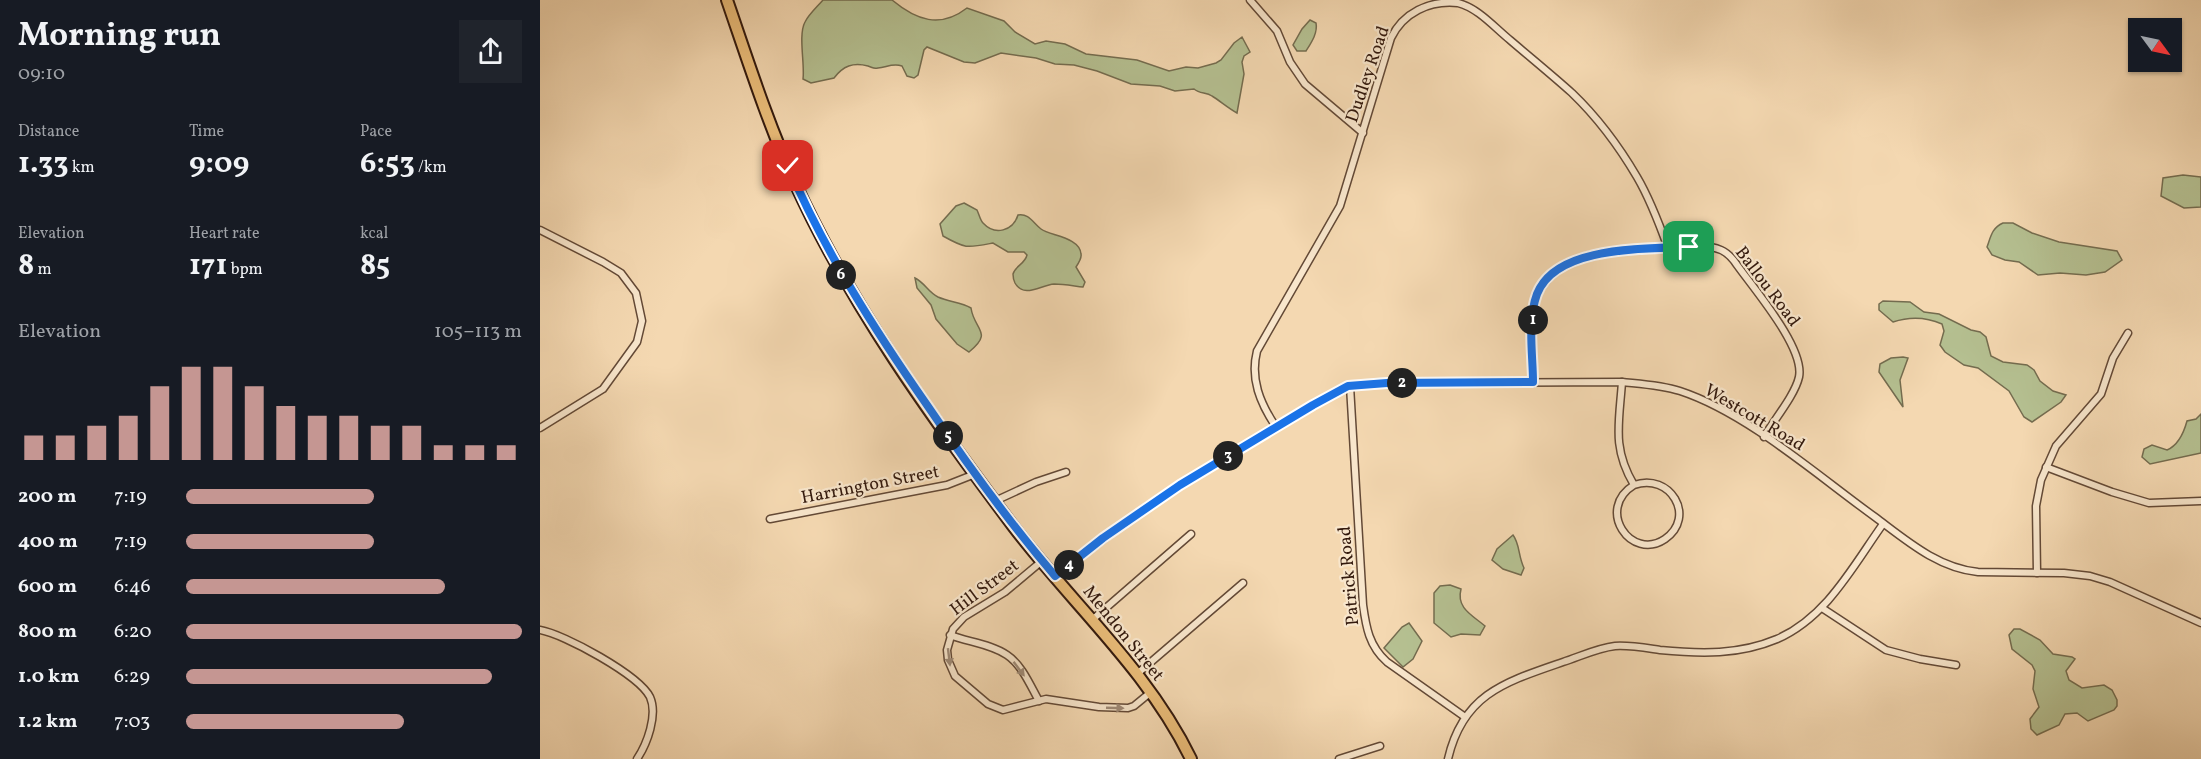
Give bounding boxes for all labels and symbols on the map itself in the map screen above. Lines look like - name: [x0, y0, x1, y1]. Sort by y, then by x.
- north arrow: [2128, 18, 2182, 72]
- street label: Dudley Road: [1340, 23, 1397, 126]
- pin: [762, 140, 813, 191]
- pin: [1663, 221, 1714, 272]
- street label: Ballou Road: [1728, 241, 1805, 332]
- pin: 6: [826, 260, 856, 290]
- pin: 1: [1518, 305, 1548, 335]
- pin: 2: [1387, 368, 1417, 398]
- street label: Westcott Road: [1699, 378, 1809, 458]
- pin: 5: [933, 421, 963, 451]
- pin: 3: [1213, 441, 1243, 471]
- street label: Harrington Street: [799, 460, 941, 511]
- street label: Patrick Road: [1333, 525, 1366, 627]
- pin: 4: [1054, 550, 1084, 580]
- street label: Hill Street: [945, 554, 1025, 622]
- street label: Mendon Street: [1076, 581, 1169, 687]
- one-way arrow: [944, 648, 954, 667]
- one-way arrow: [1013, 661, 1025, 676]
- one-way arrow: [1106, 703, 1125, 712]

